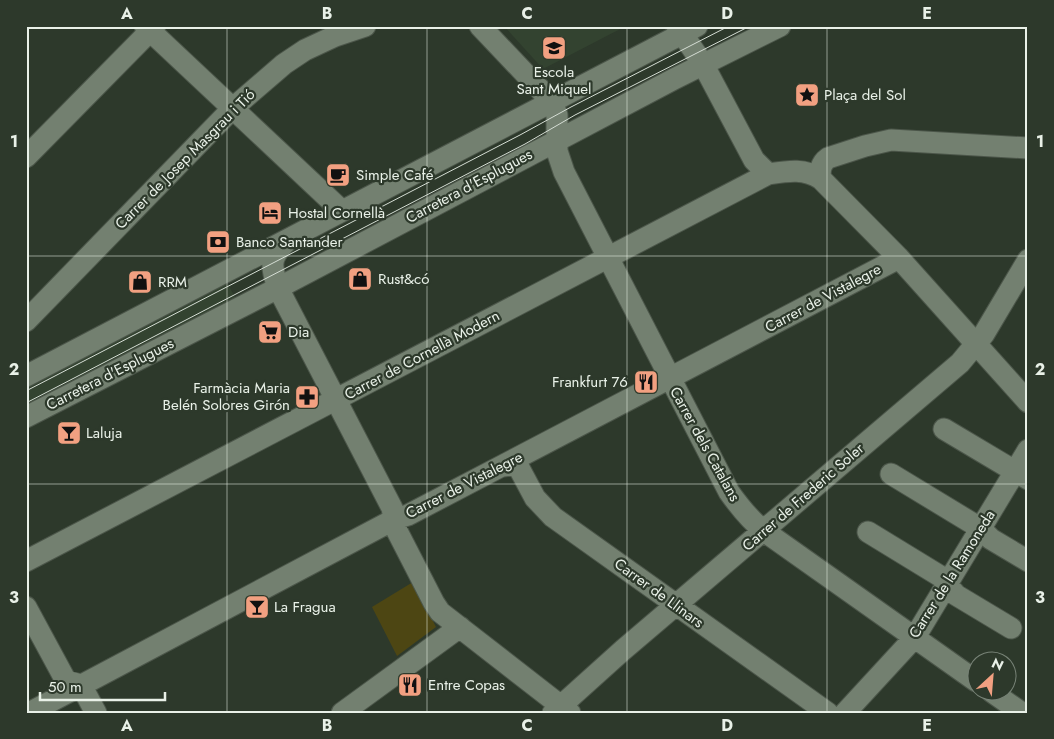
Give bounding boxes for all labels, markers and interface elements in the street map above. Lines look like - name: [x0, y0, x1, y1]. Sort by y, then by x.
- text: A: [120, 2, 133, 25]
- text: B: [322, 2, 332, 25]
- text: C: [521, 2, 533, 25]
- text: D: [721, 2, 733, 25]
- text: E: [922, 2, 932, 25]
- school or university icon: Escola Sant Miquel: [541, 35, 567, 61]
- place label: Escola Sant Miquel: [516, 61, 592, 100]
- place icon: Plaça del Sol: [794, 82, 820, 108]
- street label: Carrer de Josep Masgrau i Tió: [110, 84, 260, 234]
- place label: Plaça del Sol: [824, 84, 906, 106]
- text: 1: [10, 130, 18, 153]
- text: 1: [1036, 130, 1044, 153]
- street label: Carretera d'Esplugues: [402, 143, 536, 229]
- cafe icon: Simple Café: [325, 162, 351, 188]
- place label: Simple Café: [356, 164, 434, 186]
- hotel icon: Hostal Cornellà: [257, 200, 283, 226]
- place label: Hostal Cornellà: [288, 202, 385, 224]
- bank icon: Banco Santander: [205, 229, 231, 255]
- place label: Banco Santander: [236, 231, 344, 253]
- street label: Carrer de Vistalegre: [761, 258, 885, 338]
- shop icon: Rust&có: [347, 266, 373, 292]
- place label: Rust&có: [378, 268, 429, 290]
- shop icon: RRM: [127, 269, 153, 295]
- place label: RRM: [158, 271, 187, 293]
- street label: Carrer de Cornellà Modern: [340, 305, 504, 405]
- supermarket icon: Dia: [257, 319, 283, 345]
- place label: Dia: [288, 321, 309, 343]
- street label: Carretera d'Esplugues: [42, 332, 178, 416]
- text: 2: [9, 358, 19, 381]
- text: 2: [1035, 358, 1045, 381]
- restaurant icon: Frankfurt 76: [633, 369, 659, 395]
- place label: Frankfurt 76: [552, 371, 628, 393]
- place label: Farmàcia Maria Belén Solores Girón: [163, 377, 290, 416]
- street label: Carrer dels Catalans: [664, 383, 746, 505]
- pharmacy icon: Farmàcia Maria Belén Solores Girón: [294, 384, 320, 410]
- bar icon: Laluja: [56, 420, 82, 446]
- place label: Laluja: [86, 422, 122, 444]
- street label: Carrer de Frederic Soler: [737, 437, 869, 556]
- street label: Carrer de Vistalegre: [402, 446, 527, 524]
- street label: Carrer de la Ramoneda: [904, 506, 1000, 642]
- street label: Carrer de Llinars: [610, 553, 708, 633]
- text: 3: [9, 586, 19, 609]
- text: 3: [1035, 586, 1045, 609]
- bar icon: La Fragua: [244, 594, 270, 620]
- place label: La Fragua: [274, 596, 336, 618]
- north arrow: [966, 652, 1016, 702]
- text: N: [988, 653, 1007, 676]
- scale bar: [40, 669, 165, 701]
- restaurant icon: Entre Copas: [397, 672, 423, 698]
- place label: Entre Copas: [428, 674, 505, 696]
- text: 50 m: [48, 676, 82, 698]
- text: A: [120, 714, 133, 737]
- text: B: [322, 714, 332, 737]
- text: C: [521, 714, 533, 737]
- text: D: [721, 714, 733, 737]
- text: E: [922, 714, 932, 737]

